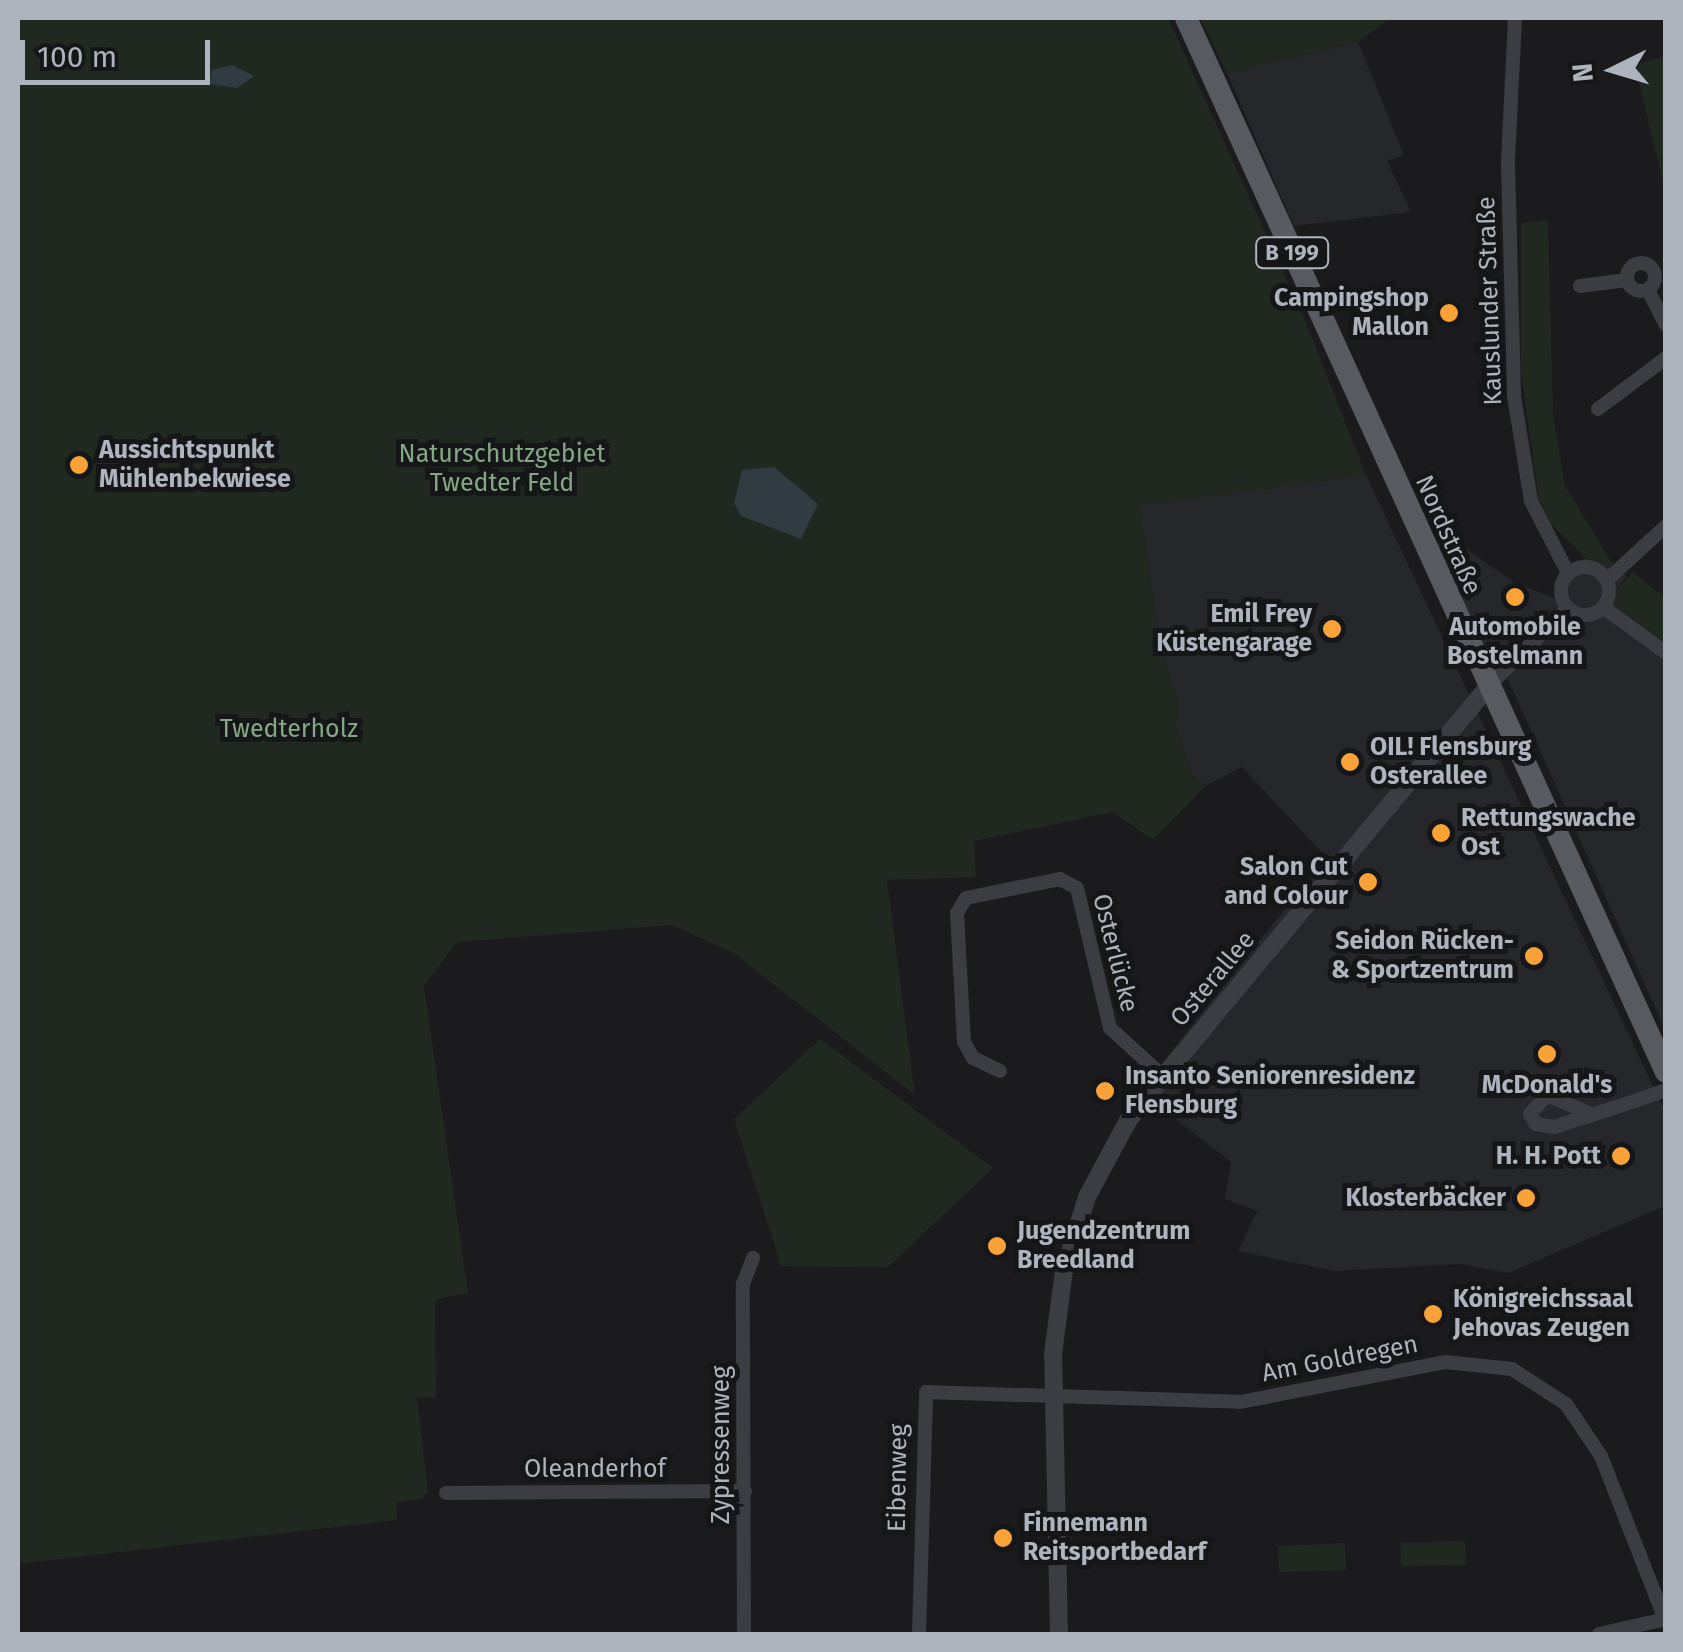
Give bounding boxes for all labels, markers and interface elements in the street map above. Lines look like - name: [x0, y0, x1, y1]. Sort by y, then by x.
- scale bar: [25, 20, 215, 82]
- north arrow: [1563, 20, 1663, 120]
- text: 100 m: [37, 39, 117, 75]
- text: N: [1565, 62, 1600, 83]
- street label: Kauslunder Straße: [1471, 196, 1509, 406]
- road number: B 199: [1254, 236, 1330, 270]
- place label: Campingshop Mallon: [1274, 284, 1429, 343]
- marker: Campingshop Mallon: [1438, 302, 1460, 324]
- place label: Aussichtspunkt Mühlenbekwiese: [99, 436, 291, 495]
- park label: Naturschutzgebiet Twedter Feld: [399, 440, 605, 499]
- marker: Aussichtspunkt Mühlenbekwiese: [68, 454, 90, 476]
- street label: Nordstraße: [1408, 471, 1488, 599]
- marker: Automobile Bostelmann: [1504, 586, 1526, 608]
- place label: Emil Frey Küstengarage: [1156, 600, 1312, 659]
- place label: Automobile Bostelmann: [1447, 613, 1583, 672]
- marker: Emil Frey Küstengarage: [1321, 618, 1343, 640]
- park label: Twedterholz: [220, 714, 358, 744]
- place label: OIL! Flensburg Osterallee: [1370, 733, 1532, 792]
- marker: OIL! Flensburg Osterallee: [1339, 751, 1361, 773]
- place label: Rettungswache Ost: [1461, 804, 1636, 863]
- marker: Rettungswache Ost: [1430, 822, 1452, 844]
- place label: Salon Cut and Colour: [1224, 853, 1348, 912]
- marker: Salon Cut and Colour: [1357, 871, 1379, 893]
- street label: Osterlücke: [1086, 891, 1144, 1015]
- street label: Osterallee: [1165, 925, 1261, 1033]
- place label: Seidon Rücken- & Sportzentrum: [1331, 927, 1514, 986]
- marker: Seidon Rücken- & Sportzentrum: [1523, 945, 1545, 967]
- marker: McDonald's: [1536, 1043, 1558, 1065]
- place label: Insanto Seniorenresidenz Flensburg: [1125, 1062, 1415, 1121]
- place label: McDonald's: [1482, 1070, 1612, 1100]
- marker: Insanto Seniorenresidenz Flensburg: [1094, 1080, 1116, 1102]
- place label: H. H. Pott: [1496, 1141, 1601, 1171]
- marker: H. H. Pott: [1610, 1145, 1632, 1167]
- place label: Klosterbäcker: [1346, 1183, 1506, 1213]
- marker: Klosterbäcker: [1515, 1187, 1537, 1209]
- place label: Jugendzentrum Breedland: [1017, 1217, 1190, 1276]
- marker: Jugendzentrum Breedland: [986, 1235, 1008, 1257]
- place label: Königreichssaal Jehovas Zeugen: [1453, 1285, 1633, 1344]
- marker: Königreichssaal Jehovas Zeugen: [1422, 1303, 1444, 1325]
- street label: Am Goldregen: [1259, 1329, 1421, 1389]
- street label: Zypressenweg: [706, 1366, 736, 1524]
- street label: Eibenweg: [882, 1424, 914, 1532]
- street label: Oleanderhof: [524, 1454, 666, 1484]
- place label: Finnemann Reitsportbedarf: [1023, 1509, 1206, 1568]
- marker: Finnemann Reitsportbedarf: [992, 1527, 1014, 1549]

